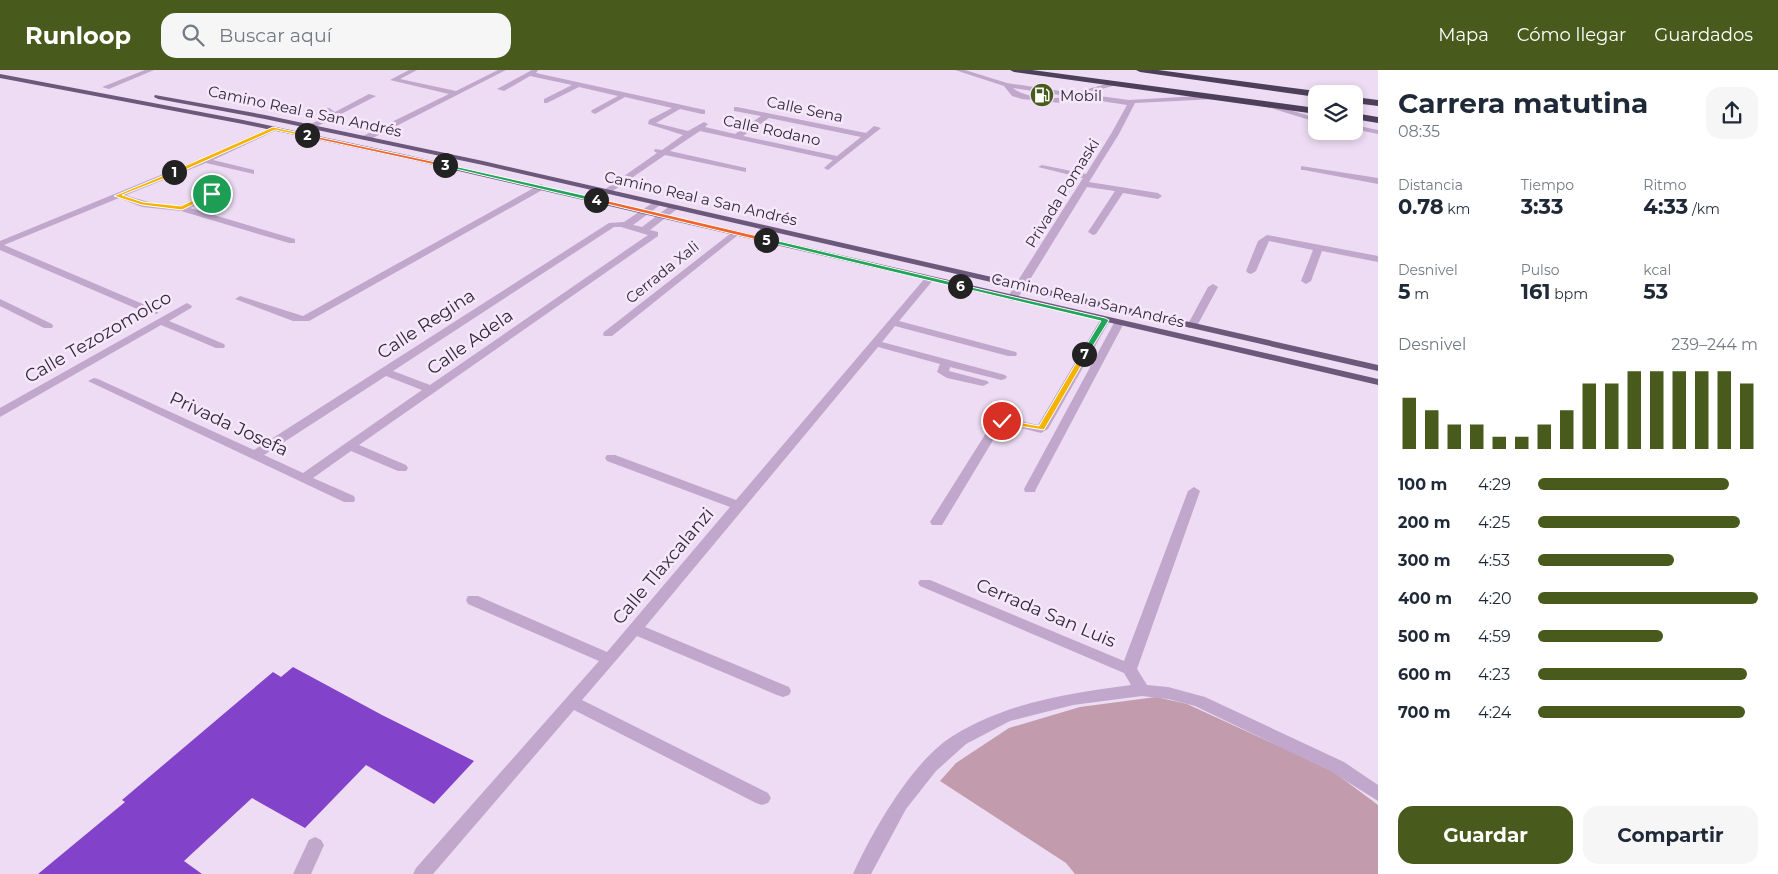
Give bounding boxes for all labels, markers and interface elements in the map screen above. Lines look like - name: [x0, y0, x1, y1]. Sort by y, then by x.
- search box: [161, 13, 511, 58]
- text: Runloop: [25, 21, 131, 50]
- icon: search: [179, 21, 207, 49]
- text: Buscar aquí: [219, 24, 332, 47]
- text: Mapa: [1438, 24, 1489, 46]
- text: Cómo llegar: [1517, 24, 1626, 46]
- text: Guardados: [1654, 24, 1753, 46]
- street label: Camino Real a San Andrés: [206, 81, 404, 141]
- fuel station icon: Mobil: [1029, 82, 1055, 108]
- map controls: [1308, 85, 1363, 140]
- button: layers: [1308, 85, 1363, 140]
- place label: Mobil: [1060, 86, 1102, 105]
- text: Carrera matutina: [1398, 86, 1648, 120]
- button: share: [1706, 87, 1758, 139]
- street label: Calle Sena: [765, 92, 845, 126]
- street label: Calle Rodano: [721, 110, 823, 150]
- pin: 2: [294, 122, 320, 148]
- text: 08:35: [1398, 122, 1440, 141]
- text: 2: [303, 126, 312, 144]
- street label: Privada Pomaski: [1021, 135, 1103, 251]
- pin: 3: [432, 152, 458, 178]
- text: 3: [441, 156, 450, 174]
- pin: 1: [162, 160, 186, 184]
- text: 1: [172, 163, 177, 181]
- street label: Camino Real a San Andrés: [603, 167, 799, 229]
- pin: [191, 173, 233, 215]
- text: Distancia: [1398, 176, 1463, 194]
- text: Tiempo: [1521, 176, 1574, 194]
- text: Ritmo: [1643, 176, 1686, 194]
- icon: arrive: [198, 180, 226, 208]
- pin: 4: [584, 188, 608, 212]
- text: 4: [592, 191, 601, 209]
- text: 0.78: [1398, 194, 1444, 219]
- text: 3:33: [1521, 194, 1563, 219]
- text: 4:33: [1643, 194, 1688, 219]
- text: km: [1444, 200, 1470, 218]
- text: /km: [1688, 200, 1720, 218]
- pin: 5: [754, 228, 778, 252]
- text: 5: [762, 231, 771, 249]
- street label: Cerrada Xali: [621, 237, 703, 307]
- text: Desnivel: [1398, 261, 1458, 279]
- text: Pulso: [1521, 261, 1560, 279]
- text: kcal: [1643, 261, 1671, 279]
- street label: Camino Real a San Andrés: [990, 269, 1186, 331]
- pin: 6: [948, 274, 972, 298]
- text: 6: [956, 277, 965, 295]
- text: 5: [1398, 279, 1411, 304]
- text: 161: [1521, 279, 1551, 304]
- text: 53: [1643, 279, 1668, 304]
- street label: Calle Regina: [373, 284, 479, 364]
- text: m: [1411, 285, 1429, 303]
- text: bpm: [1551, 285, 1588, 303]
- street label: Calle Tezozomolco: [21, 286, 175, 388]
- street label: Calle Adela: [423, 304, 517, 380]
- text: Desnivel: [1398, 335, 1466, 354]
- text: 239–244 m: [1671, 335, 1758, 354]
- pin: 7: [1072, 342, 1096, 366]
- text: 7: [1080, 345, 1089, 363]
- street label: Privada Josefa: [166, 387, 292, 461]
- pin: [981, 400, 1023, 442]
- icon: check: [988, 407, 1016, 435]
- text: 100 m: [1398, 475, 1447, 494]
- text: 4:29: [1478, 475, 1511, 494]
- street label: Calle Tlaxcalanzi: [608, 503, 718, 629]
- text: 200 m: [1398, 513, 1450, 532]
- text: 4:25: [1478, 513, 1510, 532]
- text: 300 m: [1398, 551, 1451, 570]
- text: 4:53: [1478, 551, 1510, 570]
- street label: Cerrada San Luis: [973, 574, 1119, 652]
- text: 400 m: [1398, 589, 1452, 608]
- text: 4:20: [1478, 589, 1512, 608]
- text: 500 m: [1398, 627, 1451, 646]
- text: 4:59: [1478, 627, 1511, 646]
- text: 600 m: [1398, 665, 1451, 684]
- text: 4:23: [1478, 665, 1510, 684]
- text: 700 m: [1398, 703, 1451, 722]
- text: 4:24: [1478, 703, 1511, 722]
- button: Guardar: [1398, 806, 1573, 864]
- button: Compartir: [1583, 806, 1758, 864]

